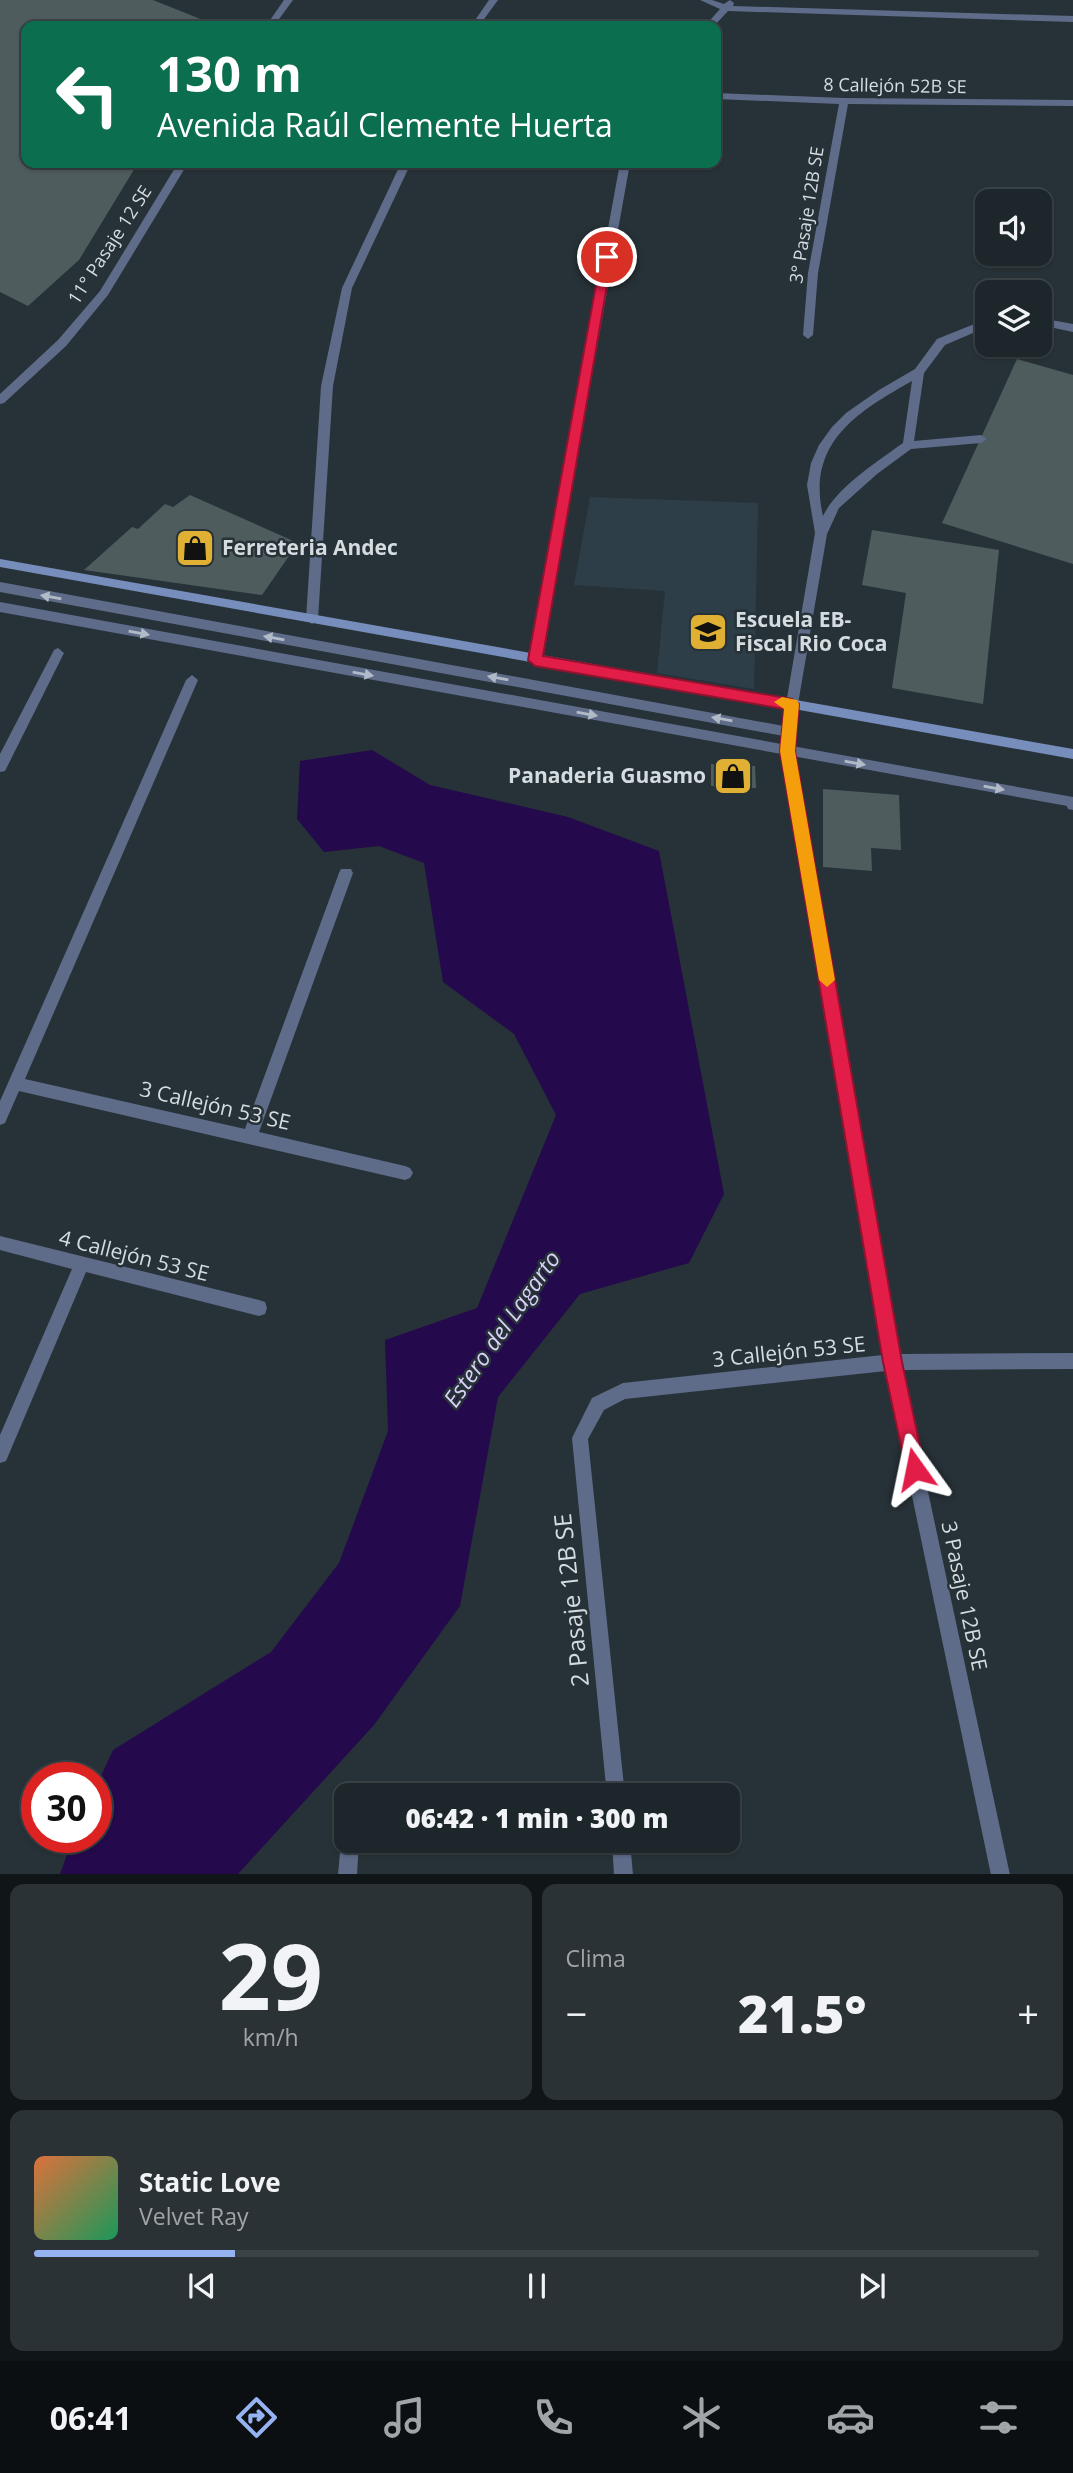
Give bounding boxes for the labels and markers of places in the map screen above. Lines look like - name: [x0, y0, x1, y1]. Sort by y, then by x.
- pin: [577, 227, 637, 287]
- shop icon: Ferreteria Andec: [174, 527, 216, 569]
- place label: Ferreteria Andec: [222, 533, 398, 561]
- place label: Escuela EB- Fiscal Rio Coca: [735, 605, 887, 657]
- school or university icon: Escuela EB- Fiscal Rio Coca: [687, 611, 729, 653]
- shop icon: Panaderia Guasmo: [712, 755, 754, 797]
- place label: Panaderia Guasmo: [508, 761, 706, 789]

